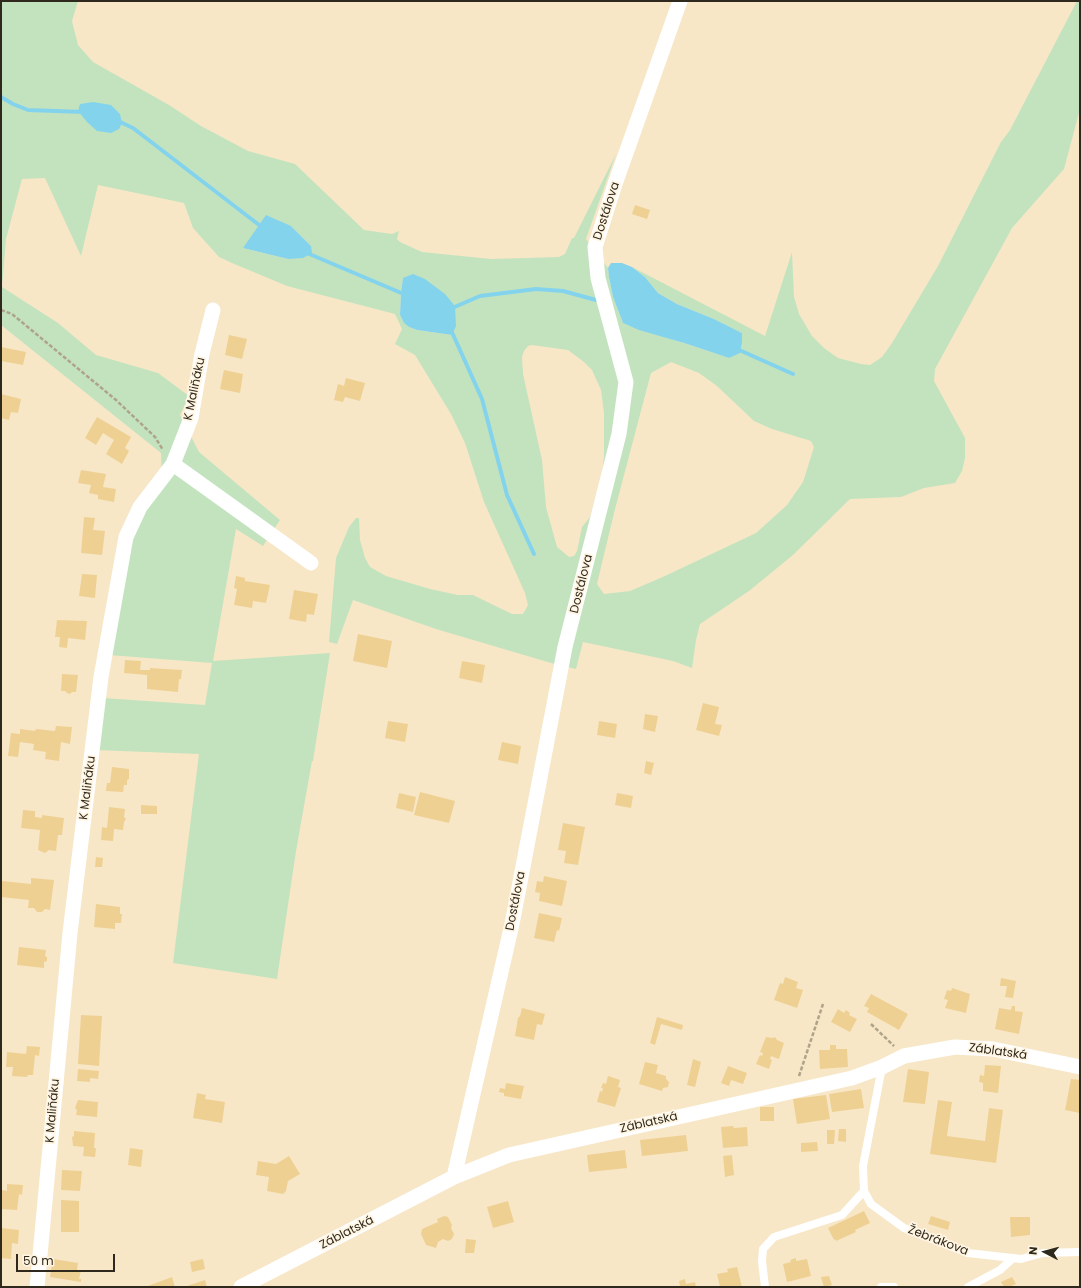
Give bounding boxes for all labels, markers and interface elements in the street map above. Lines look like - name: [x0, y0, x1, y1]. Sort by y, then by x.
- street label: Dostálova: [591, 180, 623, 242]
- street label: K Maliňáku: [181, 356, 209, 422]
- street label: Dostálova: [568, 553, 596, 615]
- street label: K Maliňáku: [77, 755, 99, 821]
- street label: Dostálova: [503, 870, 529, 932]
- street label: Záblatská: [968, 1041, 1028, 1063]
- street label: K Maliňáku: [43, 1078, 63, 1144]
- street label: Záblatská: [619, 1109, 679, 1137]
- street label: Záblatská: [318, 1213, 376, 1253]
- street label: Žebrákova: [906, 1223, 970, 1259]
- north arrow: [1025, 1232, 1065, 1272]
- scale bar: [18, 1246, 117, 1272]
- text: N: [1025, 1246, 1041, 1256]
- text: 50 m: [23, 1252, 54, 1269]

